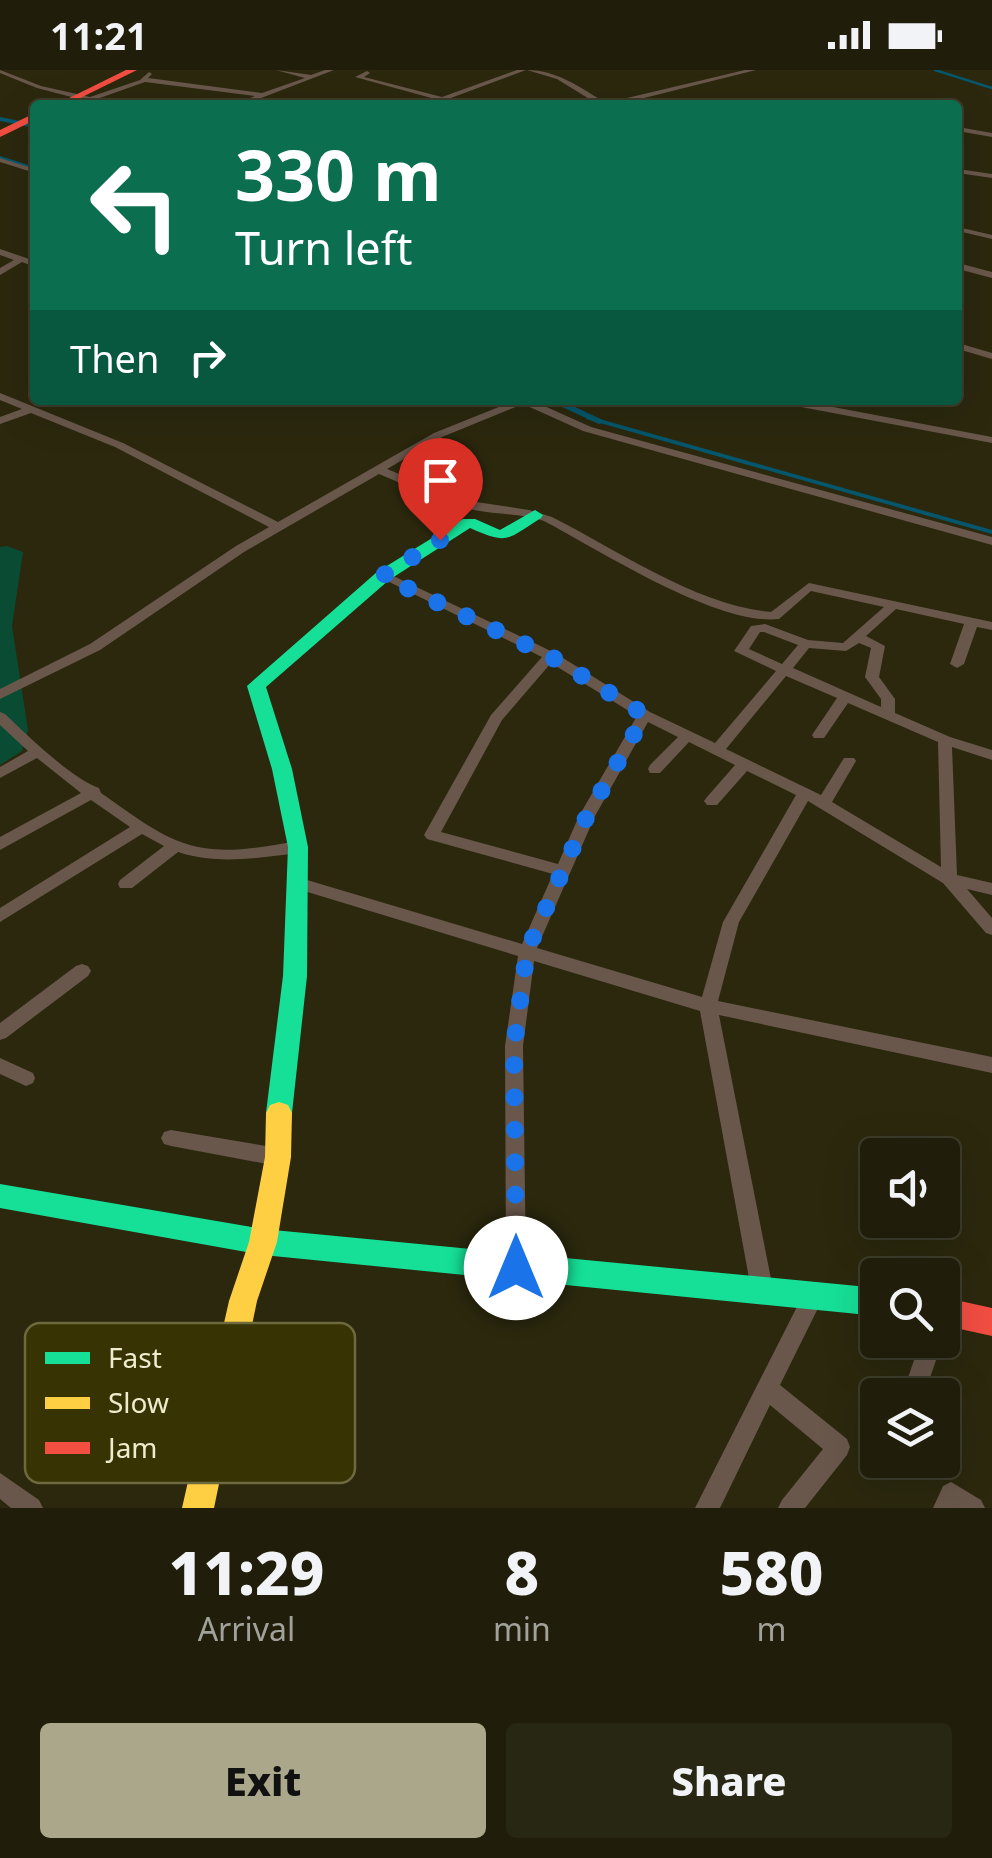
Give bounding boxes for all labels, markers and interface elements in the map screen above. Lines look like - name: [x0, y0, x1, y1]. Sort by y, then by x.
- text: 11:21: [50, 9, 148, 61]
- text: 330 m: [235, 126, 442, 222]
- icon: left: [70, 140, 200, 270]
- text: Turn left: [235, 217, 412, 278]
- icon: right: [180, 330, 235, 385]
- text: Then: [70, 332, 160, 384]
- pin: [398, 438, 483, 541]
- icon: arrive: [413, 453, 468, 508]
- map controls: [860, 1138, 960, 1478]
- button: sound: [860, 1138, 960, 1238]
- position arrow: [464, 1216, 568, 1320]
- button: search: [860, 1258, 960, 1358]
- legend: [25, 1323, 355, 1483]
- text: Fast: [108, 1338, 162, 1376]
- button: layers: [860, 1378, 960, 1478]
- text: Slow: [108, 1383, 169, 1421]
- text: Jam: [105, 1428, 158, 1466]
- text: 11:29: [169, 1531, 324, 1613]
- text: 8: [505, 1531, 539, 1613]
- text: 580: [719, 1531, 823, 1613]
- text: Arrival: [198, 1607, 295, 1650]
- text: min: [493, 1607, 551, 1650]
- text: m: [756, 1607, 786, 1650]
- button: Exit: [40, 1723, 486, 1838]
- button: Share: [506, 1723, 952, 1838]

